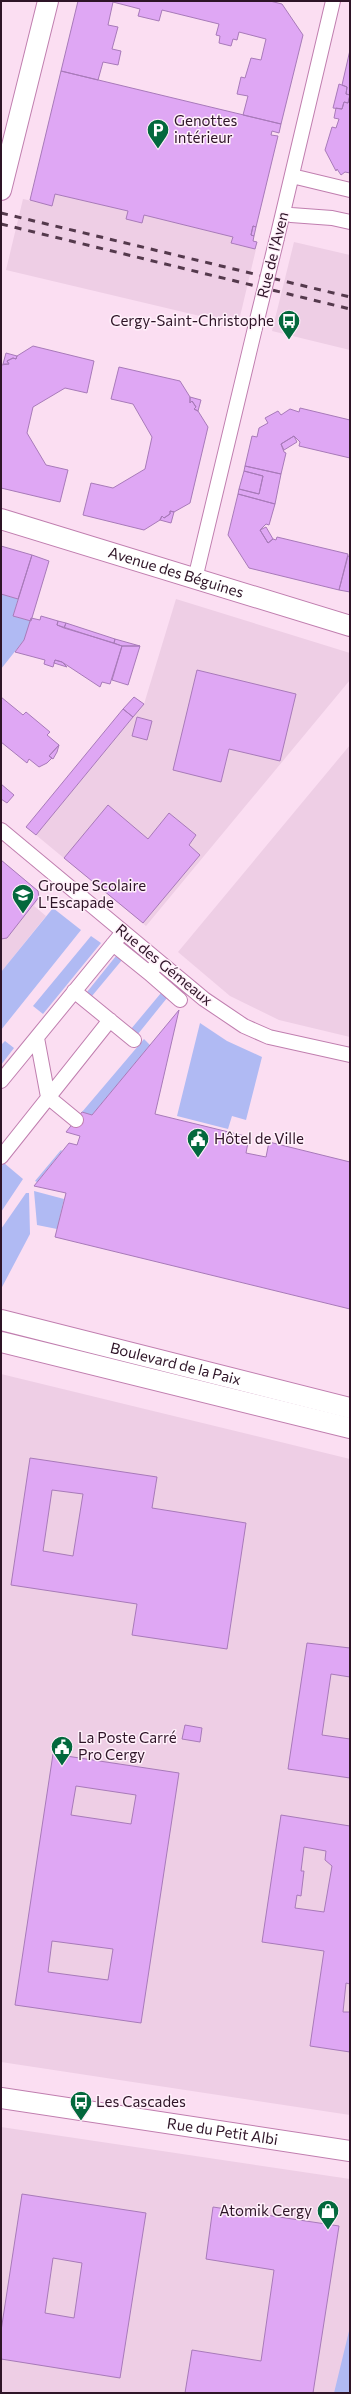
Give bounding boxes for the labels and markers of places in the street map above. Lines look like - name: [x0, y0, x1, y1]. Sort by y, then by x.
- place label: Genottes intérieur: [174, 111, 237, 146]
- parking icon: Genottes intérieur: [145, 117, 171, 150]
- bus stop icon: Cergy-Saint-Christophe: [276, 308, 302, 341]
- place label: Cergy-Saint-Christophe: [110, 311, 274, 329]
- place label: Groupe Scolaire L'Escapade: [38, 876, 146, 911]
- school or university icon: Groupe Scolaire L'Escapade: [10, 882, 36, 915]
- public building icon: Hôtel de Ville: [185, 1126, 211, 1159]
- place label: Hôtel de Ville: [214, 1129, 304, 1147]
- place label: La Poste Carré Pro Cergy: [78, 1728, 177, 1763]
- public building icon: La Poste Carré Pro Cergy: [49, 1734, 75, 1767]
- bus stop icon: Les Cascades: [68, 2089, 94, 2122]
- place label: Les Cascades: [96, 2092, 186, 2110]
- shop icon: Atomik Cergy: [315, 2198, 341, 2231]
- place label: Atomik Cergy: [219, 2201, 312, 2219]

